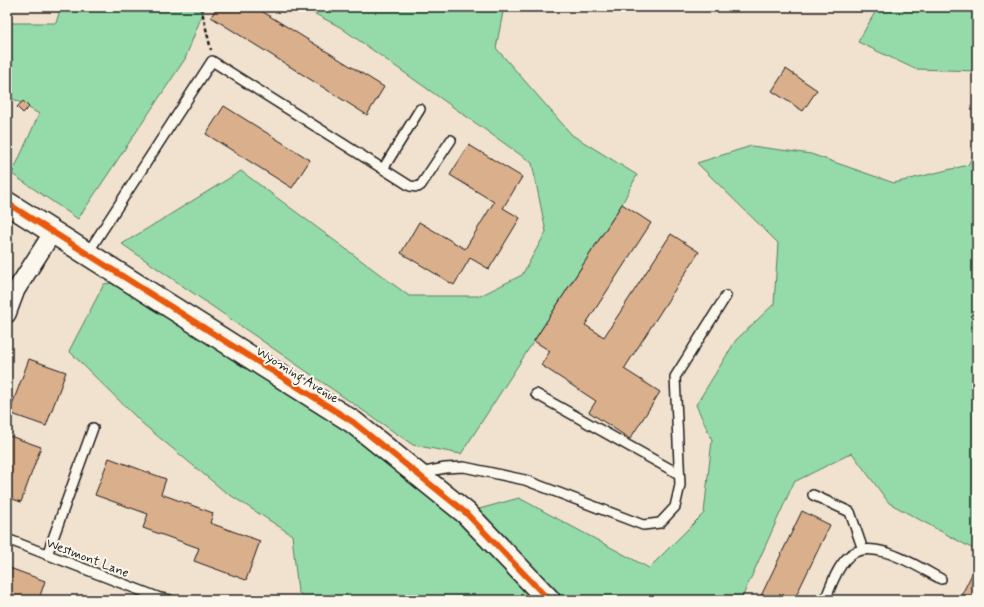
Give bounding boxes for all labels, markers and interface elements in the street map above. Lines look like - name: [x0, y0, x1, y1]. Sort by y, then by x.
- street label: Wyoming Avenue: [251, 343, 342, 409]
- street label: Westmont Lane: [44, 535, 131, 582]

